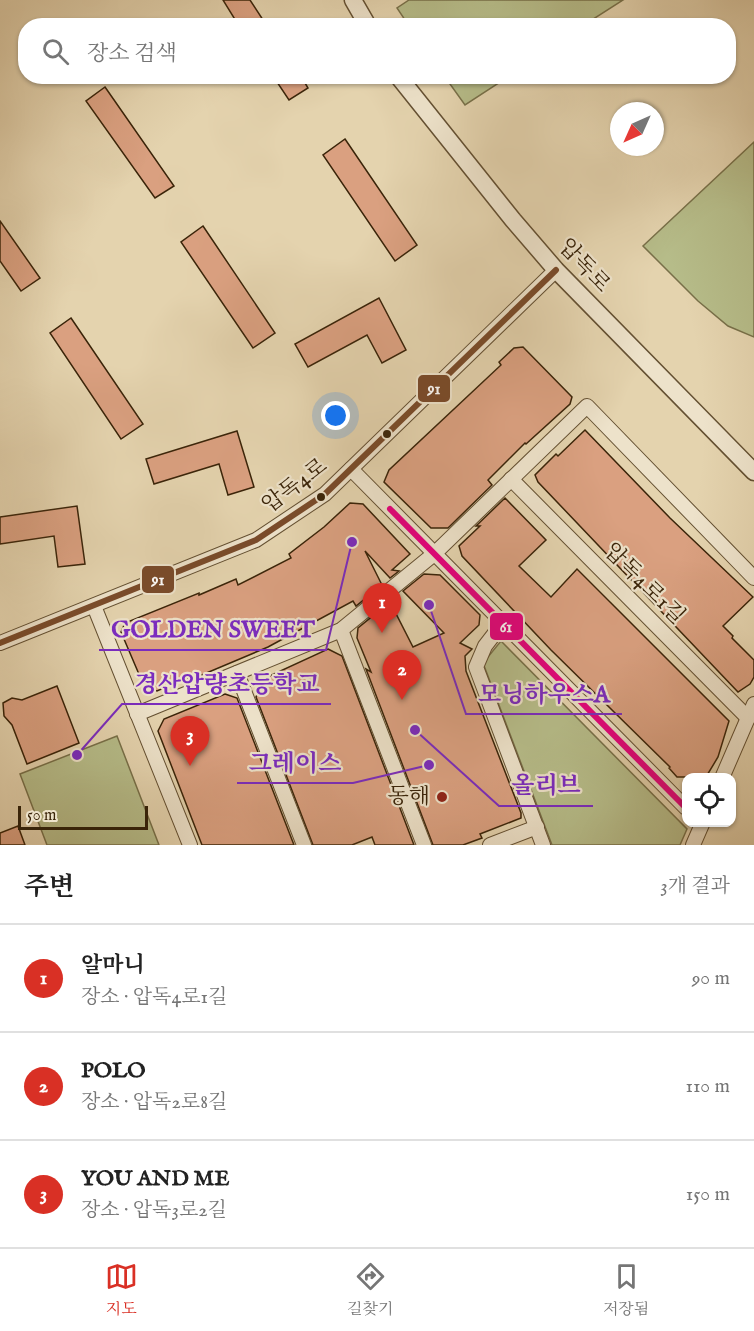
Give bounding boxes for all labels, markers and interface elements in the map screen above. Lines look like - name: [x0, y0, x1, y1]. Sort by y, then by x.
- search box: [18, 18, 736, 84]
- icon: search: [39, 35, 72, 68]
- text: 장소 검색: [87, 40, 177, 68]
- north arrow: [610, 102, 664, 156]
- street label: 압독로: [552, 233, 616, 299]
- line badge: 91: [417, 374, 451, 403]
- text: 91: [427, 380, 440, 400]
- your location: [321, 401, 350, 430]
- unlabelled marker: [381, 428, 393, 440]
- street label: 압독4로: [257, 452, 333, 520]
- unlabelled marker: [315, 491, 327, 503]
- street label: 압독4로1길: [597, 537, 691, 631]
- line badge: 91: [141, 565, 175, 594]
- text: 91: [151, 571, 164, 591]
- pin: 1: [362, 584, 401, 633]
- callout: GOLDEN SWEET: [99, 608, 326, 650]
- line badge: 61: [489, 612, 524, 641]
- text: GOLDEN SWEET: [111, 615, 315, 646]
- text: 61: [500, 618, 512, 638]
- pin: 2: [382, 650, 422, 700]
- callout: 경산압량초등학교: [122, 662, 331, 704]
- text: 경산압량초등학교: [134, 670, 320, 701]
- callout: 모닝하우스A: [466, 672, 622, 714]
- text: 모닝하우스A: [478, 680, 612, 711]
- pin: 3: [170, 716, 210, 766]
- callout: 그레이스: [237, 741, 353, 783]
- text: 그레이스: [249, 749, 341, 780]
- callout: 올리브: [499, 764, 593, 806]
- text: 올리브: [511, 771, 581, 802]
- map controls: [682, 773, 736, 827]
- button: locate: [682, 773, 736, 827]
- place label: 동해: [387, 783, 430, 811]
- marker: 동해: [435, 790, 449, 804]
- scale bar: [18, 803, 148, 830]
- text: 50 m: [27, 806, 56, 826]
- text: 주변: [24, 871, 74, 904]
- text: 3개 결과: [660, 874, 730, 899]
- text: 알마니: [81, 952, 145, 980]
- text: 1: [40, 966, 47, 991]
- text: 90 m: [692, 966, 730, 991]
- text: 장소 · 압독4로1길: [81, 985, 227, 1010]
- text: POLO: [81, 1057, 146, 1085]
- text: 2: [39, 1074, 48, 1099]
- text: 110 m: [686, 1074, 730, 1099]
- text: 장소 · 압독2로8길: [81, 1090, 227, 1115]
- text: YOU AND ME: [81, 1165, 230, 1193]
- text: 3: [40, 1182, 47, 1207]
- text: 150 m: [686, 1182, 730, 1207]
- text: 장소 · 압독3로2길: [81, 1198, 227, 1223]
- tab: 지도: [105, 1260, 138, 1320]
- tab: 길찾기: [347, 1260, 393, 1320]
- tab: 저장됨: [603, 1260, 649, 1320]

